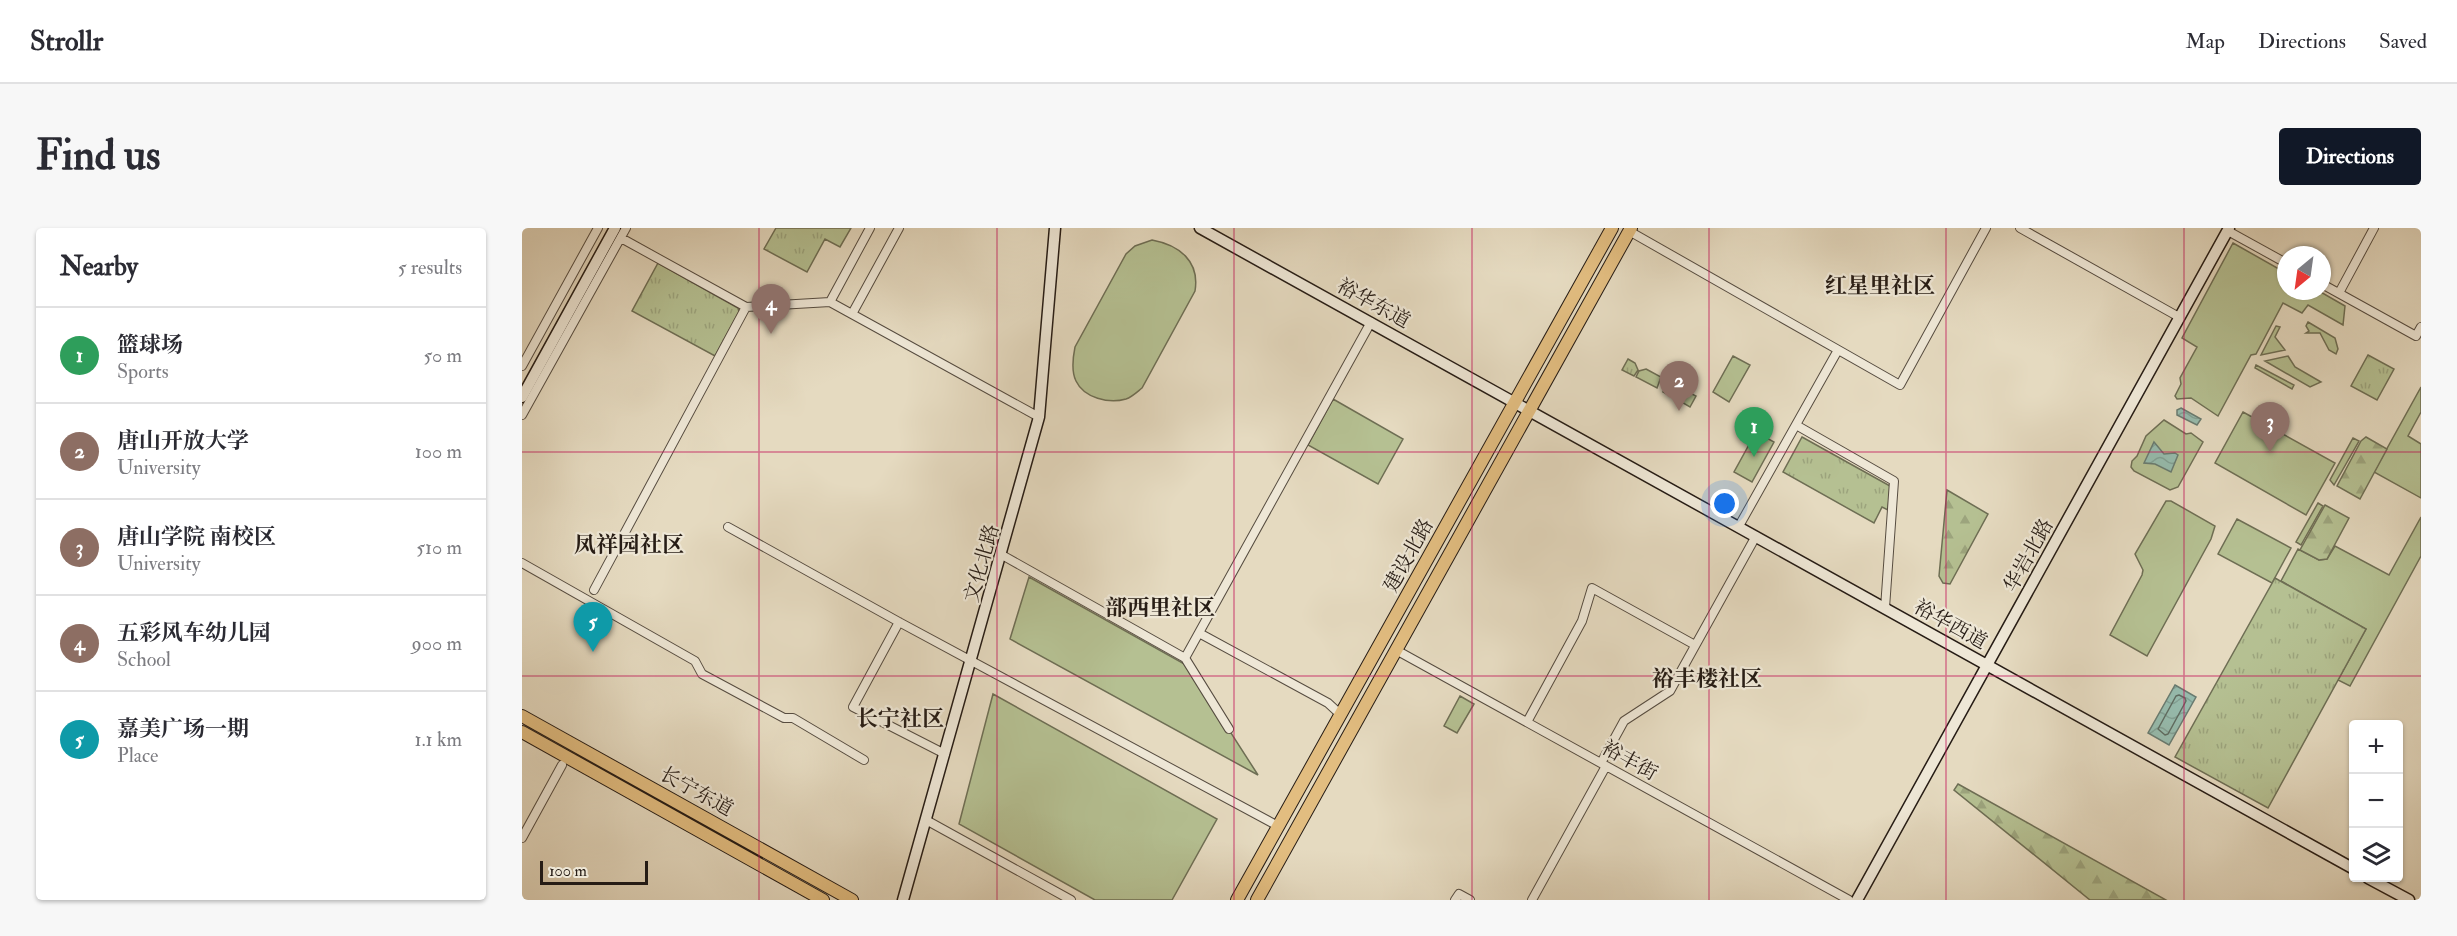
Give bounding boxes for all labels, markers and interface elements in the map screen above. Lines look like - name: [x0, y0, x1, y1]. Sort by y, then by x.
- text: Strollr: [30, 24, 103, 59]
- text: Map: [2185, 28, 2225, 55]
- text: Directions: [2258, 28, 2346, 55]
- text: Saved: [2379, 28, 2427, 55]
- button: Directions: [2279, 128, 2421, 185]
- text: Find us: [36, 130, 160, 182]
- north arrow: [2277, 246, 2331, 300]
- text: Nearby: [60, 251, 138, 283]
- text: 5 results: [398, 255, 462, 280]
- district label: 红星里社区: [1825, 272, 1935, 300]
- street label: 裕华东道: [1333, 273, 1415, 334]
- pin: 4: [752, 285, 790, 334]
- text: 篮球场: [117, 331, 183, 359]
- text: 1: [76, 343, 83, 368]
- text: 50 m: [423, 343, 462, 368]
- text: Sports: [117, 359, 169, 384]
- pin: 2: [1660, 362, 1698, 411]
- pin: 3: [2250, 402, 2290, 452]
- pin: 1: [1734, 408, 1774, 457]
- text: 唐山开放大学: [117, 427, 249, 455]
- text: 2: [74, 439, 85, 464]
- text: 100 m: [415, 439, 462, 464]
- text: University: [117, 455, 200, 480]
- your location: [1710, 489, 1739, 518]
- street label: 建设北路: [1378, 514, 1439, 596]
- street label: 华岩北路: [1998, 514, 2059, 596]
- street label: 文化北路: [958, 521, 1005, 605]
- text: 唐山学院 南校区: [117, 523, 276, 551]
- district label: 凤祥园社区: [574, 531, 684, 559]
- text: 3: [76, 535, 83, 560]
- text: 510 m: [416, 535, 462, 560]
- text: University: [117, 551, 200, 576]
- district label: 部西里社区: [1105, 594, 1215, 622]
- street label: 裕华西道: [1910, 594, 1992, 655]
- pin: 5: [574, 602, 612, 652]
- text: 五彩风车幼儿园: [117, 619, 271, 647]
- text: 4: [74, 631, 85, 656]
- text: 900 m: [412, 631, 462, 656]
- text: School: [117, 647, 171, 672]
- district label: 裕丰楼社区: [1652, 665, 1762, 693]
- district label: 长宁社区: [856, 705, 944, 733]
- text: 嘉美广场一期: [117, 715, 249, 743]
- map controls: [2349, 720, 2403, 882]
- button: +: [2349, 720, 2403, 774]
- text: 5: [75, 727, 84, 752]
- text: 1.1 km: [415, 727, 462, 752]
- street label: 裕丰街: [1597, 735, 1662, 786]
- text: Place: [117, 743, 158, 768]
- street label: 长宁东道: [656, 761, 738, 822]
- button: −: [2349, 774, 2403, 828]
- button: layers: [2349, 828, 2403, 882]
- scale bar: [540, 858, 648, 886]
- text: 100 m: [549, 861, 587, 881]

